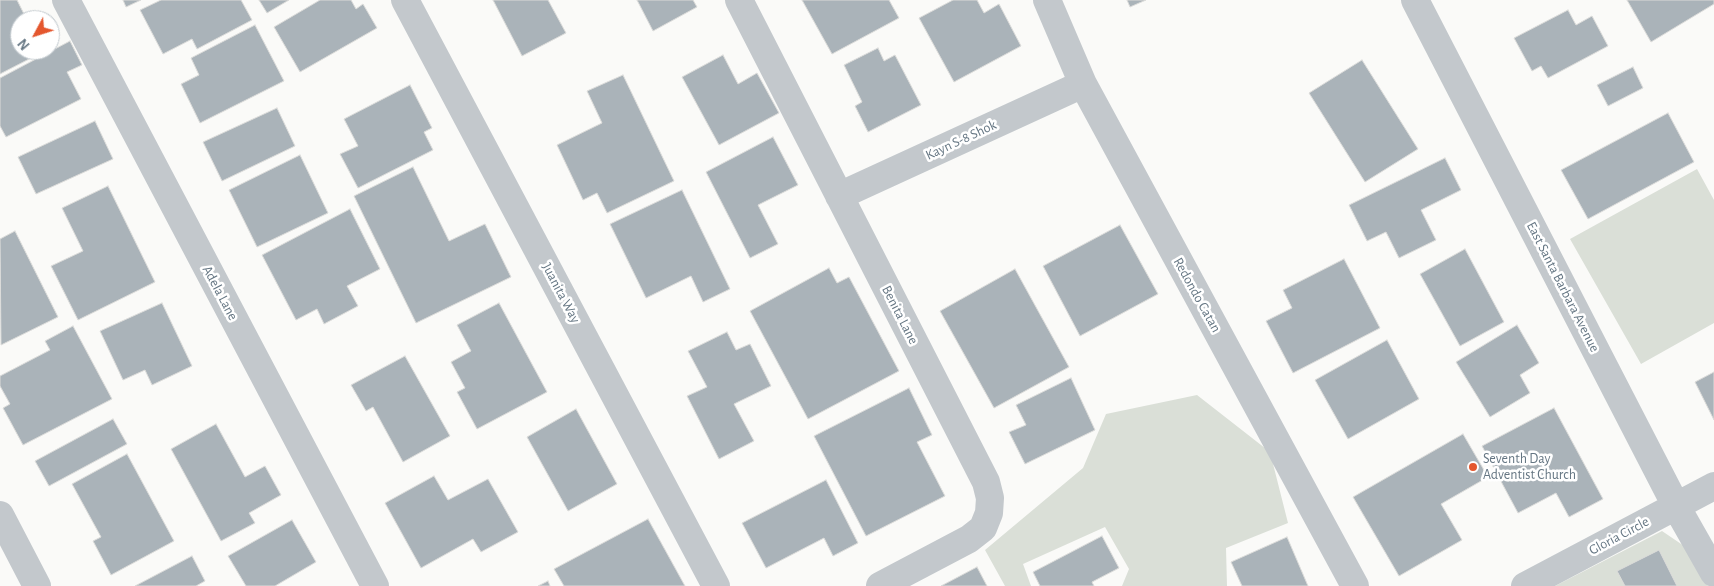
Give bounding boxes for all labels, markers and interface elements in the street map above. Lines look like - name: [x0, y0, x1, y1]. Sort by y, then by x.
- north arrow: [10, 10, 60, 60]
- text: N: [16, 36, 33, 52]
- street label: Kayn S-8 Shok: [923, 116, 999, 164]
- street label: East Santa Barbara Avenue: [1523, 219, 1603, 355]
- street label: Redondo Catan: [1170, 255, 1224, 335]
- street label: Juanita Way: [538, 260, 584, 326]
- street label: Adela Lane: [199, 263, 241, 323]
- street label: Benita Lane: [878, 283, 922, 347]
- place label: Seventh Day Adventist Church: [1483, 451, 1576, 484]
- marker: Seventh Day Adventist Church: [1467, 461, 1479, 473]
- street label: Gloria Circle: [1586, 513, 1652, 559]

